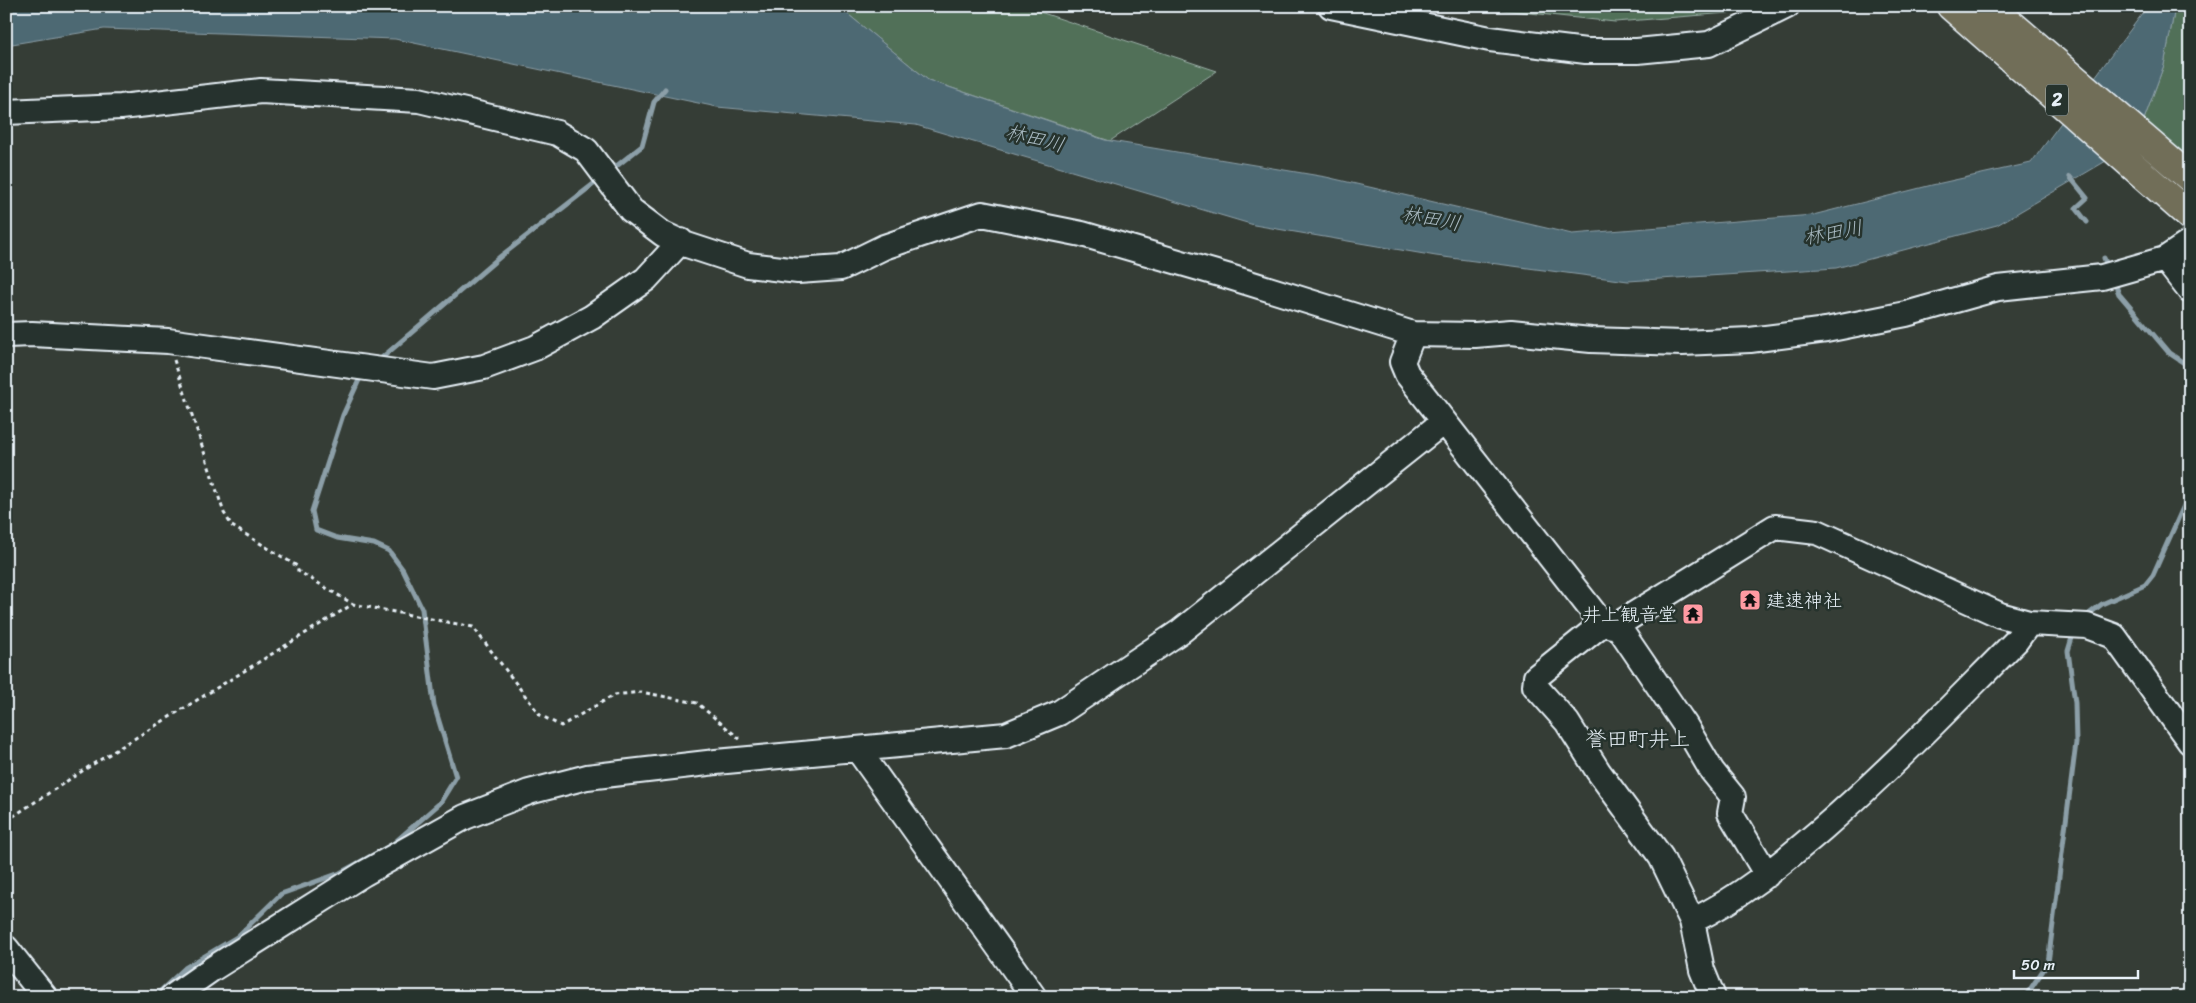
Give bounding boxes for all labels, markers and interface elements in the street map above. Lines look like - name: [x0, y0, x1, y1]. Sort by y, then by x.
- road number: 2: [2046, 84, 2068, 116]
- water label: 林田川: [1002, 114, 1068, 163]
- water label: 林田川: [1398, 196, 1463, 241]
- water label: 林田川: [1801, 210, 1866, 255]
- place label: 建速神社: [1766, 584, 1842, 617]
- temple icon: 建速神社: [1738, 588, 1762, 612]
- place label: 井上観音堂: [1582, 598, 1677, 631]
- temple icon: 井上観音堂: [1681, 602, 1705, 626]
- district label: 誉田町井上: [1586, 720, 1691, 758]
- scale bar: [2014, 948, 2137, 980]
- text: 50 m: [2021, 952, 2056, 978]

